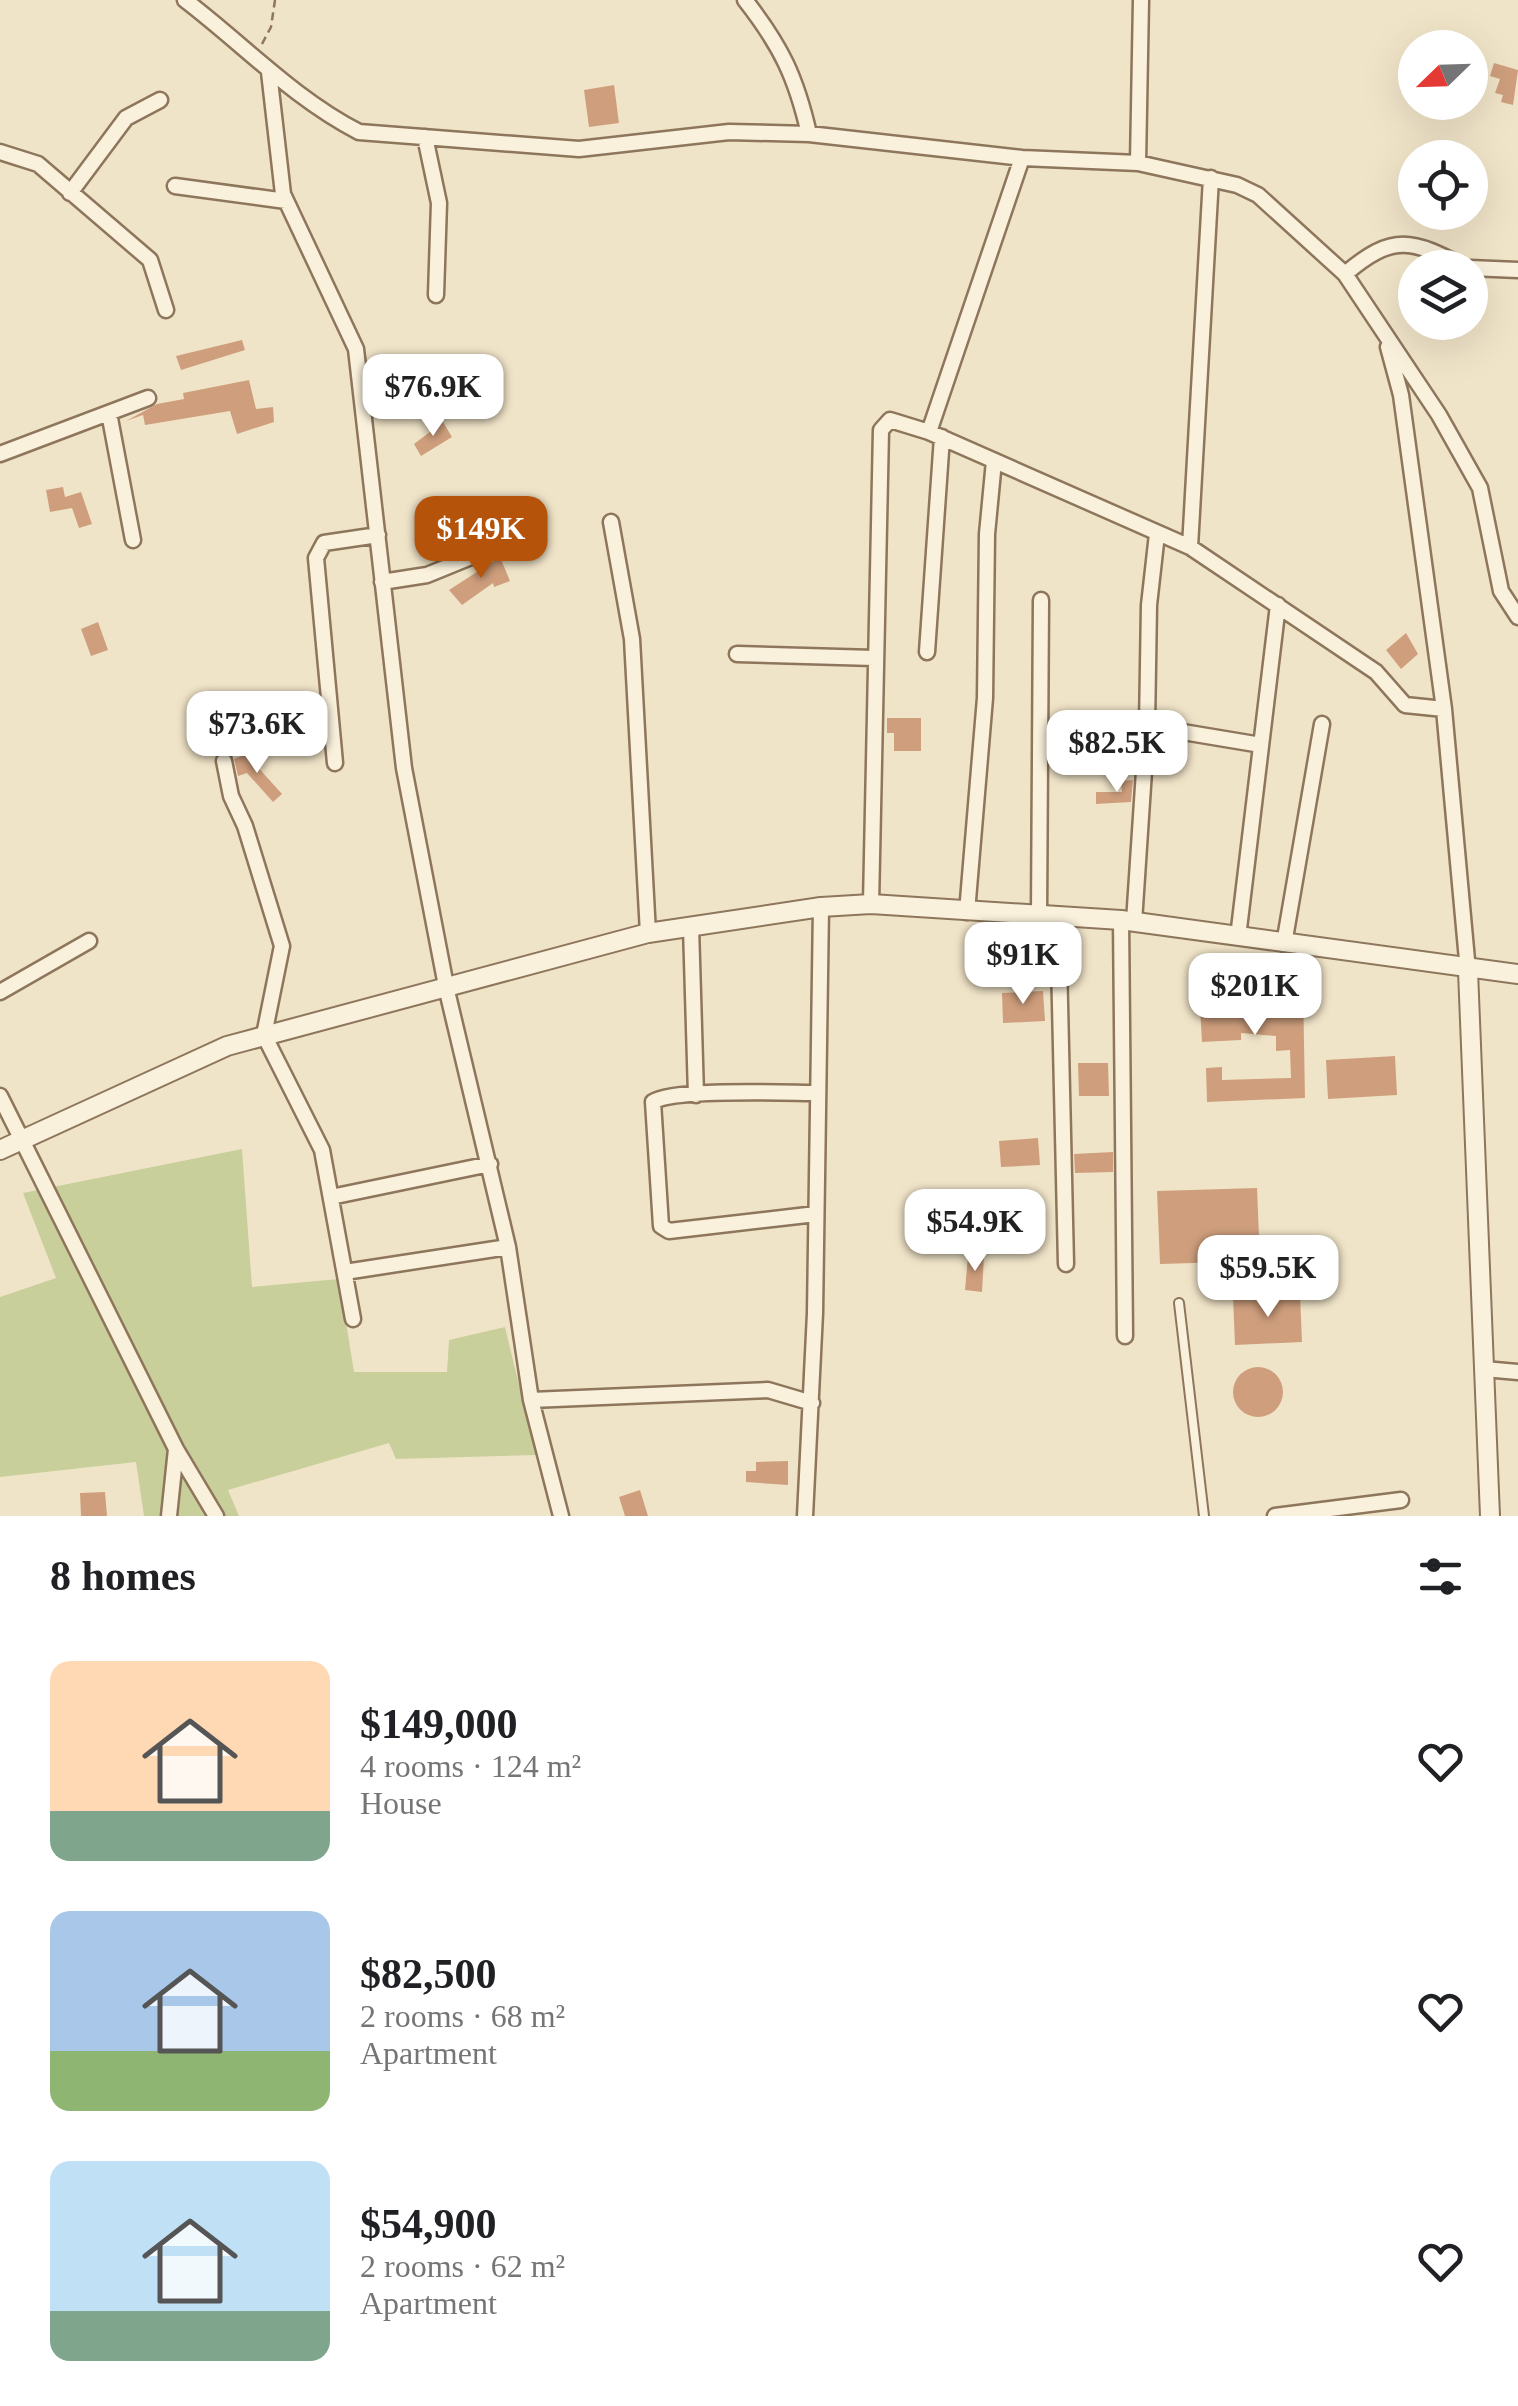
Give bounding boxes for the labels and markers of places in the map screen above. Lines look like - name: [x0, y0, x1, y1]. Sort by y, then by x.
- pin: $76.9K: [352, 354, 514, 439]
- pin: $149K: [411, 496, 551, 581]
- pin: $73.6K: [176, 691, 338, 776]
- pin: $82.5K: [1036, 710, 1198, 795]
- pin: $91K: [964, 922, 1082, 1007]
- pin: $201K: [1185, 953, 1325, 1038]
- pin: $54.9K: [894, 1189, 1056, 1274]
- pin: $59.5K: [1187, 1235, 1349, 1320]

